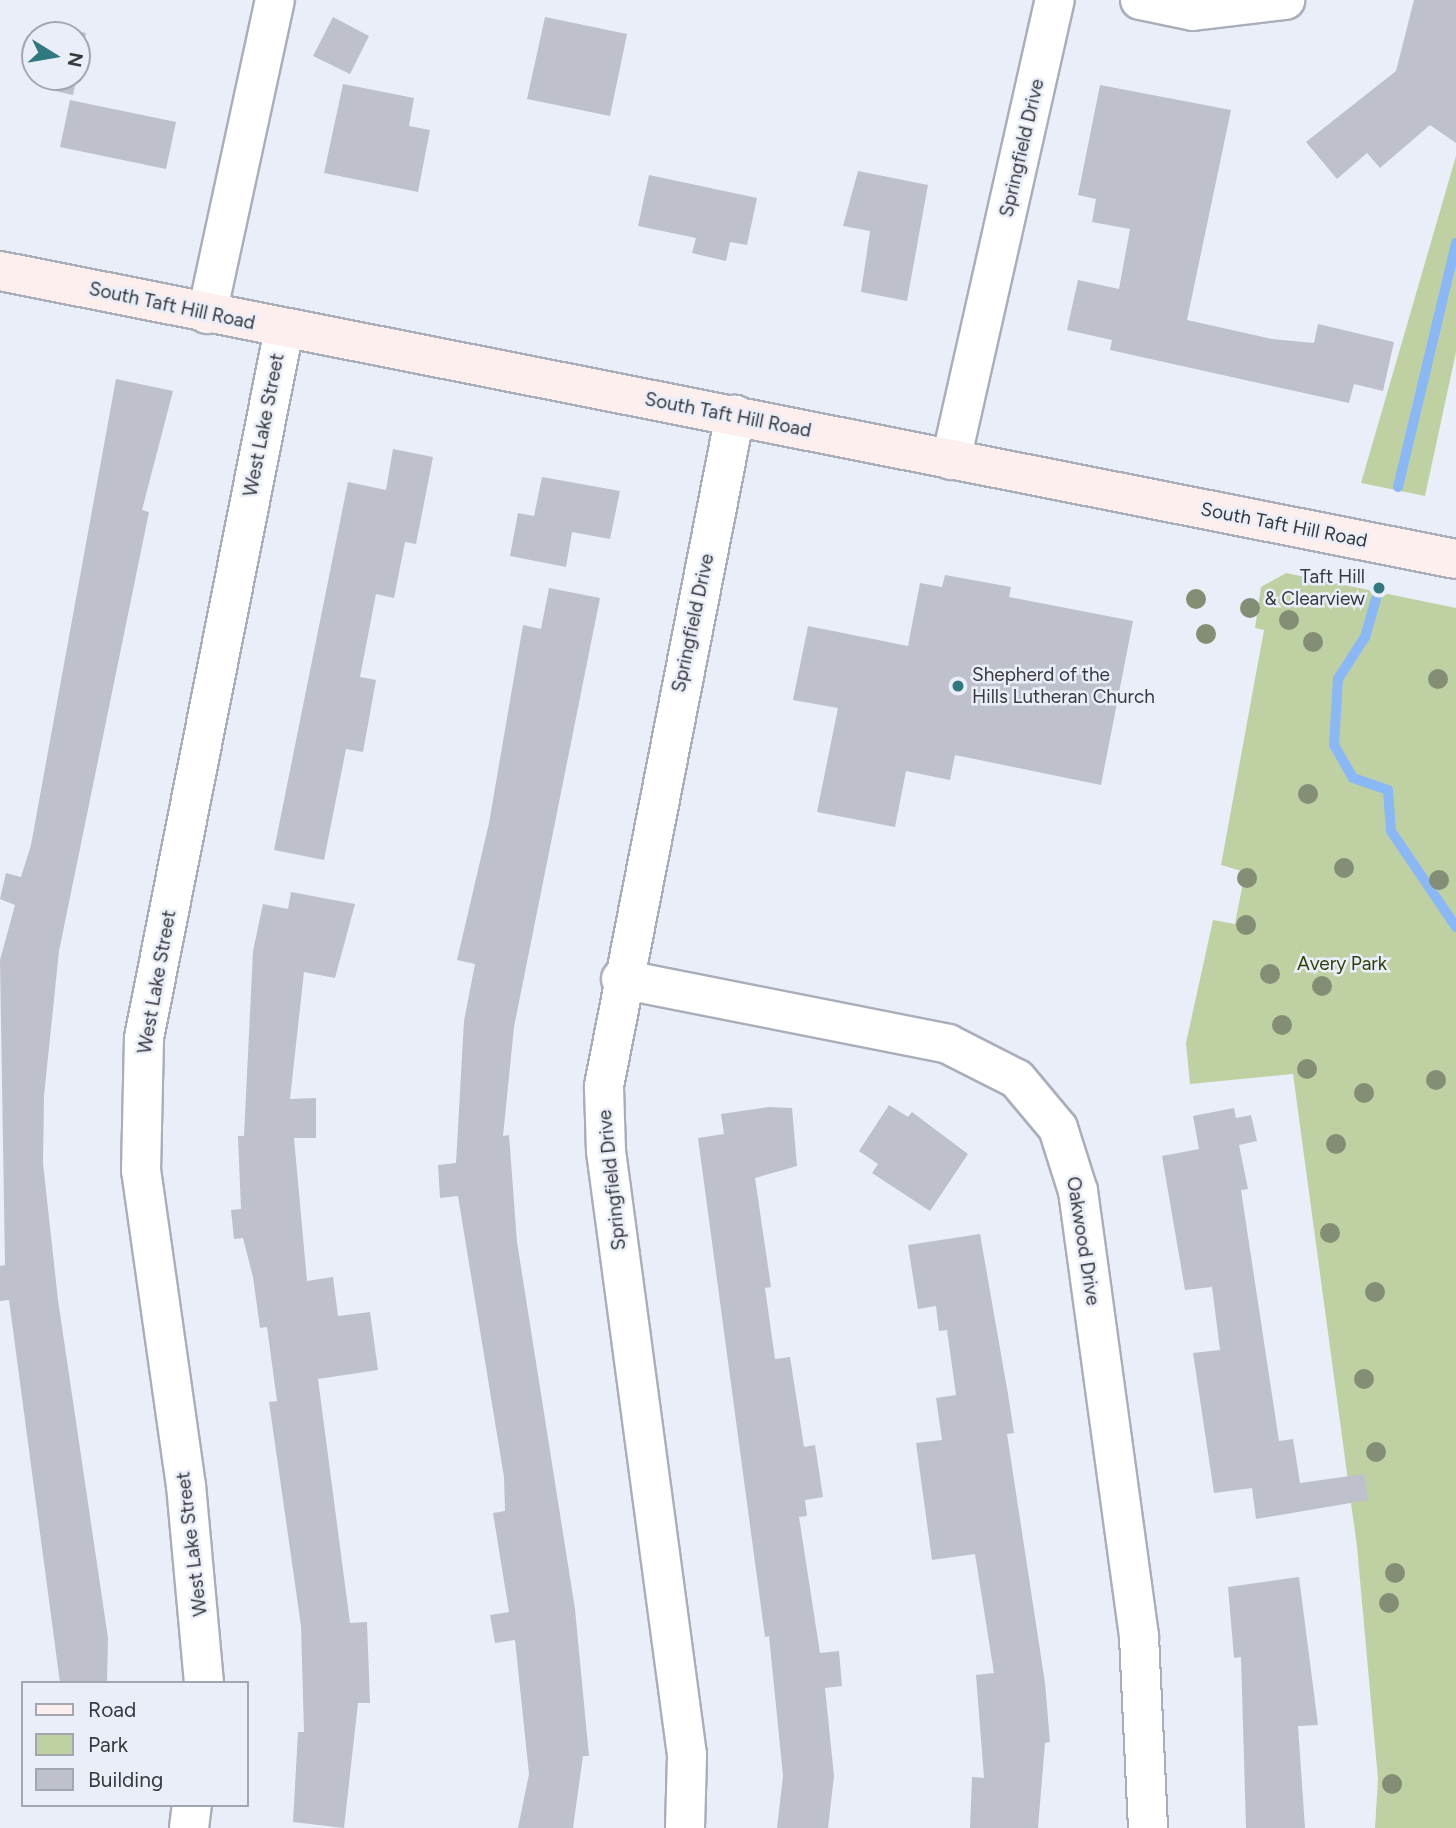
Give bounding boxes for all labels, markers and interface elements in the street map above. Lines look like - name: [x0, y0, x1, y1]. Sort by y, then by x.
- north arrow: [21, 21, 91, 91]
- text: N: [62, 50, 88, 69]
- street label: Springfield Drive: [995, 77, 1049, 219]
- street label: South Taft Hill Road: [87, 277, 257, 335]
- street label: West Lake Street: [239, 351, 289, 499]
- street label: South Taft Hill Road: [643, 388, 813, 442]
- street label: South Taft Hill Road: [1199, 498, 1369, 552]
- street label: Springfield Drive: [667, 552, 719, 694]
- place label: Taft Hill & Clearview: [1264, 566, 1365, 610]
- marker: Taft Hill & Clearview: [1371, 580, 1387, 596]
- place label: Shepherd of the Hills Lutheran Church: [972, 664, 1155, 708]
- marker: Shepherd of the Hills Lutheran Church: [950, 678, 966, 694]
- street label: West Lake Street: [133, 908, 181, 1056]
- park label: Avery Park: [1297, 953, 1387, 975]
- street label: Springfield Drive: [593, 1109, 631, 1251]
- street label: Oakwood Drive: [1062, 1175, 1104, 1307]
- street label: West Lake Street: [172, 1470, 212, 1618]
- legend: [21, 1681, 248, 1807]
- text: Road: [88, 1697, 136, 1722]
- text: Park: [88, 1732, 128, 1757]
- text: Building: [88, 1767, 163, 1792]

